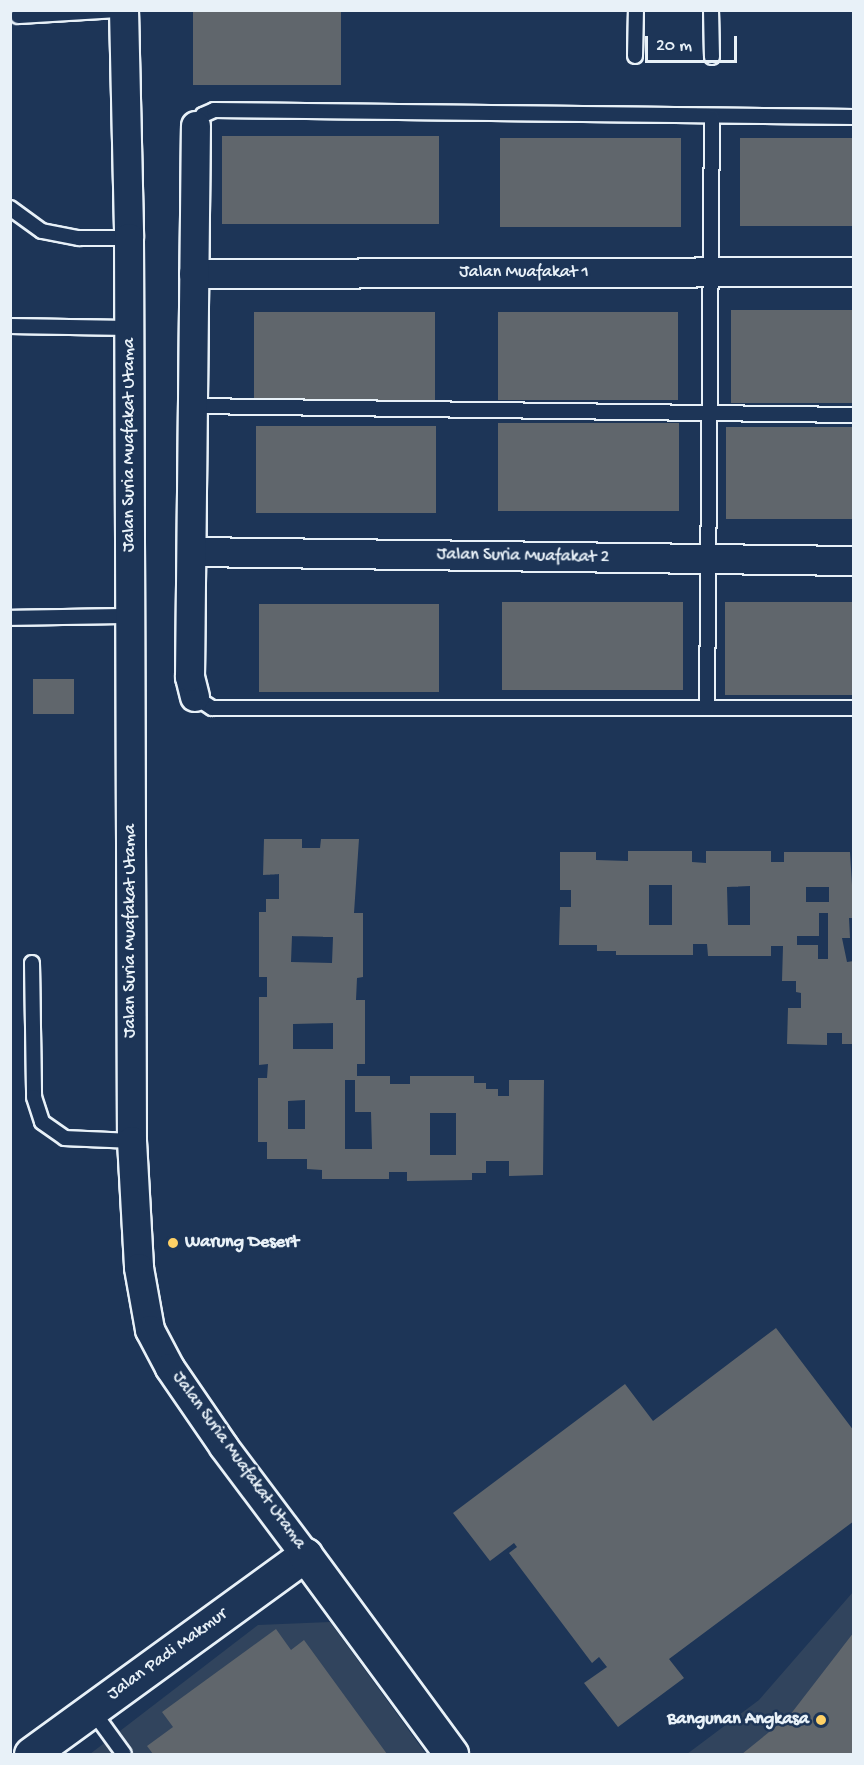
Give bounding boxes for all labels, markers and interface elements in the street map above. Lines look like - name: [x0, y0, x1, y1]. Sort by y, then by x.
- scale bar: [648, 24, 740, 62]
- text: 20 m: [656, 36, 692, 57]
- street label: Jalan Muafakat 1: [459, 262, 589, 284]
- street label: Jalan Suria Muafakat Utama: [119, 338, 141, 552]
- street label: Jalan Suria Muafakat 2: [437, 545, 609, 569]
- street label: Jalan Suria Muafakat Utama: [120, 824, 142, 1038]
- place label: Warung Desert: [185, 1232, 299, 1254]
- marker: Warung Desert: [166, 1236, 180, 1250]
- street label: Jalan Suria Muafakat Utama: [166, 1368, 310, 1554]
- street label: Jalan Padi Makmur: [104, 1604, 232, 1706]
- place label: Bangunan Angkasa: [667, 1709, 809, 1731]
- marker: Bangunan Angkasa: [814, 1713, 828, 1727]

